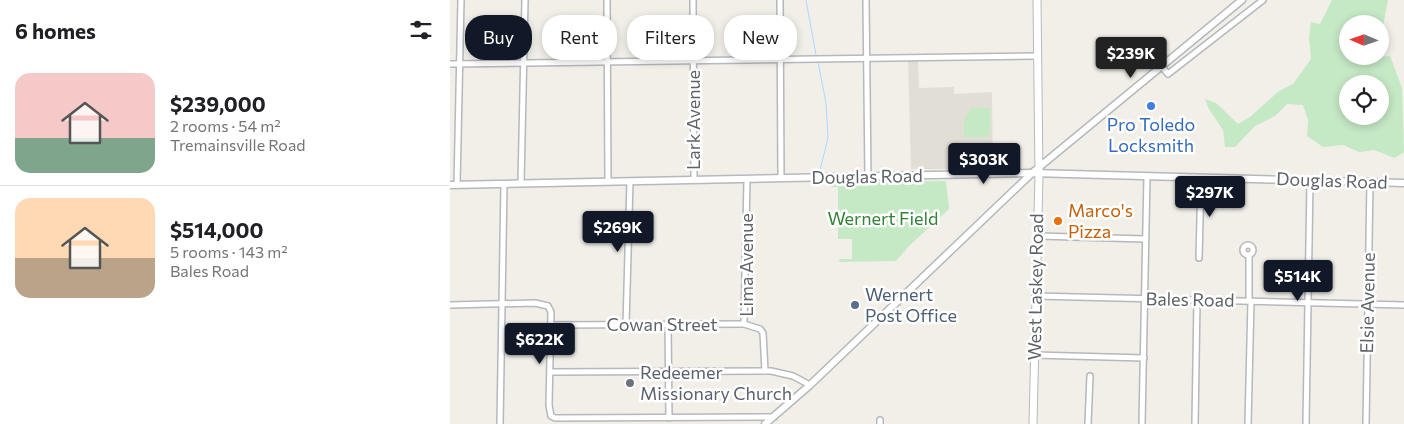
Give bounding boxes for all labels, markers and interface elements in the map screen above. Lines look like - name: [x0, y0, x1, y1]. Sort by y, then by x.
- chip: Buy: [465, 15, 532, 60]
- chip: Rent: [542, 15, 617, 60]
- chip: Filters: [627, 15, 714, 60]
- chip: New: [724, 15, 797, 60]
- north arrow: [1339, 15, 1389, 65]
- map controls: [1339, 15, 1389, 125]
- icon: filters: [407, 16, 435, 44]
- text: 6 homes: [15, 18, 96, 43]
- pin: $239K: [1096, 36, 1166, 79]
- text: $239K: [1107, 43, 1155, 62]
- street label: Lark Avenue: [682, 70, 704, 170]
- button: locate: [1339, 75, 1389, 125]
- text: $239,000: [170, 91, 266, 116]
- icon: home: [55, 93, 115, 153]
- marker: Pro Toledo Locksmith: [1145, 100, 1157, 112]
- place label: Pro Toledo Locksmith: [1107, 113, 1195, 156]
- text: 2 rooms · 54 m²: [170, 116, 281, 135]
- text: Tremainsville Road: [170, 135, 306, 154]
- pin: $303K: [949, 142, 1019, 185]
- text: $303K: [959, 149, 1009, 168]
- street label: Douglas Road: [811, 164, 923, 188]
- street label: Douglas Road: [1276, 167, 1388, 193]
- pin: $297K: [1175, 176, 1245, 218]
- text: $297K: [1186, 182, 1234, 201]
- place label: Marco's Pizza: [1068, 199, 1133, 242]
- park label: Wernert Field: [827, 207, 939, 229]
- pin: $269K: [583, 210, 653, 253]
- street label: Lima Avenue: [735, 213, 757, 317]
- street label: West Laskey Road: [1023, 213, 1047, 361]
- marker: Marco's Pizza: [1052, 215, 1064, 227]
- text: $514,000: [170, 217, 263, 242]
- text: $269K: [594, 217, 642, 236]
- icon: home: [55, 218, 115, 278]
- text: 5 rooms · 143 m²: [170, 242, 288, 261]
- street label: Elsie Avenue: [1355, 252, 1379, 354]
- pin: $514K: [1263, 260, 1333, 302]
- text: Bales Road: [170, 261, 249, 280]
- text: $514K: [1275, 266, 1321, 285]
- place label: Wernert Post Office: [865, 283, 957, 326]
- street label: Bales Road: [1145, 287, 1235, 311]
- marker: Wernert Post Office: [849, 299, 861, 311]
- street label: Cowan Street: [606, 313, 718, 335]
- pin: $622K: [505, 322, 575, 365]
- text: $622K: [516, 329, 564, 348]
- place label: Redeemer Missionary Church: [640, 361, 792, 404]
- marker: Redeemer Missionary Church: [624, 377, 636, 389]

